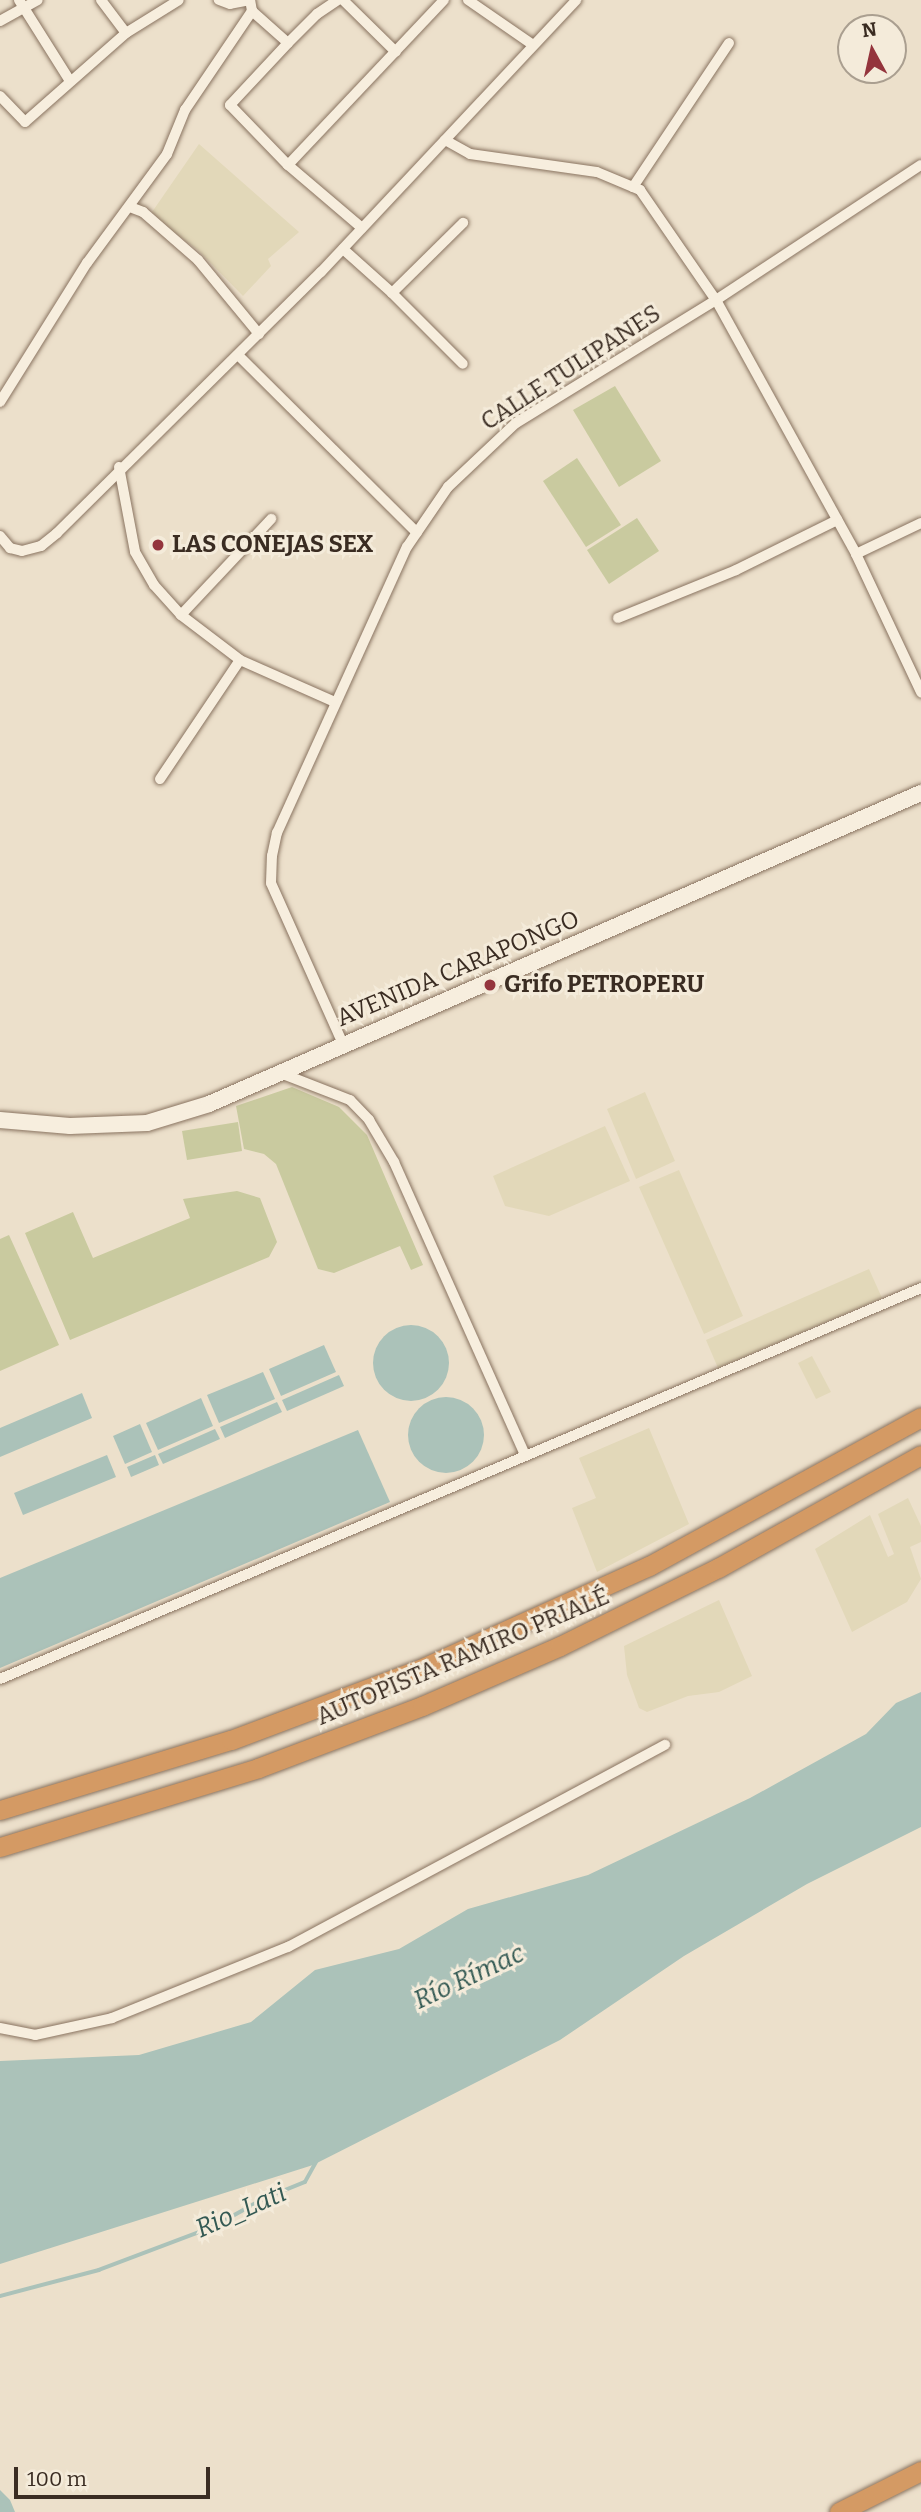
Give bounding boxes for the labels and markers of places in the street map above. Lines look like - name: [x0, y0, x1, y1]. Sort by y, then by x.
- place label: LAS CONEJAS SEX: [172, 531, 373, 559]
- marker: LAS CONEJAS SEX: [150, 537, 166, 553]
- place label: Grifo PETROPERU: [504, 971, 704, 999]
- marker: Grifo PETROPERU: [482, 977, 498, 993]

